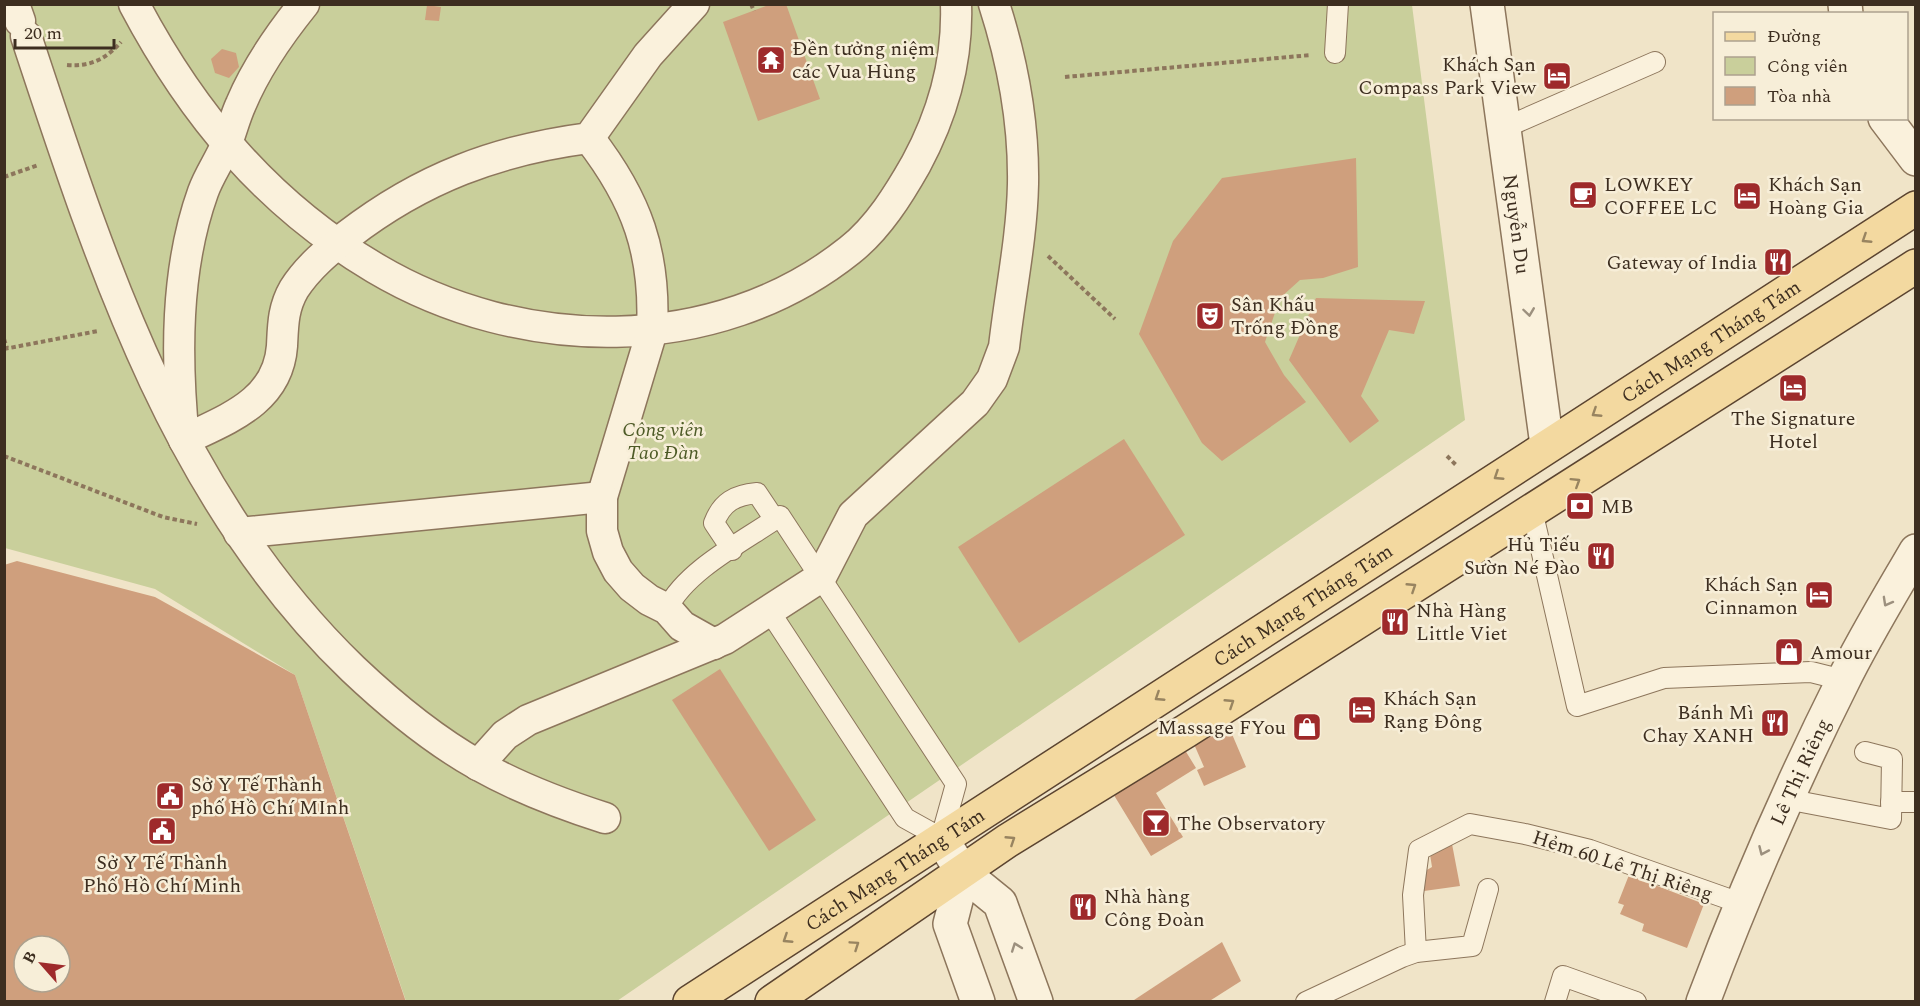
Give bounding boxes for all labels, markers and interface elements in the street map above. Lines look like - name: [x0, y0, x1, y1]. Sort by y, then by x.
- scale bar: [15, 12, 114, 50]
- legend: [1713, 12, 1908, 120]
- text: 20 m: [24, 20, 62, 47]
- text: Đường: [1767, 23, 1821, 50]
- place label: Đền tưởng niệm các Vua Hùng: [792, 34, 935, 87]
- temple icon: Đền tưởng niệm các Vua Hùng: [755, 44, 787, 76]
- place label: Khách Sạn Compass Park View: [1358, 50, 1537, 103]
- text: Công viên: [1767, 53, 1848, 80]
- hotel icon: Khách Sạn Compass Park View: [1541, 60, 1573, 92]
- text: Tòa nhà: [1767, 83, 1831, 110]
- place label: LOWKEY COFFEE LC: [1604, 170, 1717, 223]
- place label: Khách Sạn Hoàng Gia: [1768, 170, 1864, 223]
- street label: Nguyễn Du: [1494, 172, 1538, 276]
- cafe icon: LOWKEY COFFEE LC: [1567, 179, 1599, 211]
- hotel icon: Khách Sạn Hoàng Gia: [1731, 180, 1763, 212]
- one-way arrow: [1862, 232, 1873, 243]
- restaurant icon: Gateway of India: [1762, 246, 1794, 278]
- place label: Gateway of India: [1606, 248, 1757, 278]
- street label: Cách Mạng Tháng Tám: [1615, 272, 1807, 411]
- place label: Sân Khấu Trống Đồng: [1231, 290, 1339, 343]
- theatre icon: Sân Khấu Trống Đồng: [1194, 300, 1226, 332]
- one-way arrow: [1522, 308, 1535, 317]
- hotel icon: The Signature Hotel: [1777, 372, 1809, 404]
- place label: The Signature Hotel: [1731, 404, 1855, 457]
- one-way arrow: [1592, 406, 1603, 417]
- park label: Công viên Tao Đàn: [622, 415, 704, 468]
- one-way arrow: [1494, 469, 1505, 480]
- one-way arrow: [1569, 478, 1580, 489]
- bank icon: MB: [1564, 490, 1596, 522]
- place label: MB: [1601, 492, 1633, 522]
- place label: Hủ Tiếu Sườn Né Đào: [1464, 530, 1580, 583]
- street label: Cách Mạng Tháng Tám: [1207, 537, 1399, 675]
- restaurant icon: Hủ Tiếu Sườn Né Đào: [1585, 540, 1617, 572]
- place label: Khách Sạn Cinnamon: [1704, 570, 1798, 623]
- hotel icon: Khách Sạn Cinnamon: [1803, 579, 1835, 611]
- one-way arrow: [1406, 582, 1416, 594]
- one-way arrow: [1883, 595, 1894, 606]
- place label: Nhà Hàng Little Viet: [1416, 596, 1507, 649]
- restaurant icon: Nhà Hàng Little Viet: [1379, 606, 1411, 638]
- shop icon: Amour: [1773, 636, 1805, 668]
- place label: Amour: [1810, 638, 1872, 668]
- place label: Khách Sạn Rạng Đông: [1383, 684, 1482, 737]
- one-way arrow: [1154, 690, 1165, 701]
- hotel icon: Khách Sạn Rạng Đông: [1346, 694, 1378, 726]
- place label: Bánh Mì Chay XANH: [1642, 698, 1754, 751]
- one-way arrow: [1224, 699, 1234, 711]
- restaurant icon: Bánh Mì Chay XANH: [1759, 707, 1791, 739]
- shop icon: Massage FYou: [1291, 711, 1323, 743]
- place label: Massage FYou: [1158, 713, 1286, 743]
- street label: Lê Thị Riêng: [1763, 713, 1839, 830]
- place label: Sở Y Tế Thành phố Hồ Chí MInh: [191, 770, 349, 823]
- public building icon: Sở Y Tế Thành phố Hồ Chí MInh: [154, 780, 186, 812]
- street label: Cách Mạng Tháng Tám: [800, 801, 991, 940]
- bar icon: The Observatory: [1140, 807, 1172, 839]
- place label: The Observatory: [1177, 809, 1327, 839]
- public building icon: Sở Y Tế Thành Phố Hồ Chí Minh: [146, 815, 178, 847]
- street label: Hẻm 60 Lê Thị Riêng: [1529, 823, 1717, 909]
- one-way arrow: [1005, 835, 1015, 847]
- one-way arrow: [1758, 845, 1770, 856]
- place label: Sở Y Tế Thành Phố Hồ Chí Minh: [83, 848, 241, 901]
- place label: Nhà hàng Công Đoàn: [1104, 882, 1205, 935]
- restaurant icon: Nhà hàng Công Đoàn: [1067, 891, 1099, 923]
- one-way arrow: [782, 932, 793, 943]
- north arrow: [12, 934, 72, 994]
- one-way arrow: [849, 941, 860, 952]
- one-way arrow: [1010, 942, 1023, 952]
- text: B: [16, 947, 43, 968]

